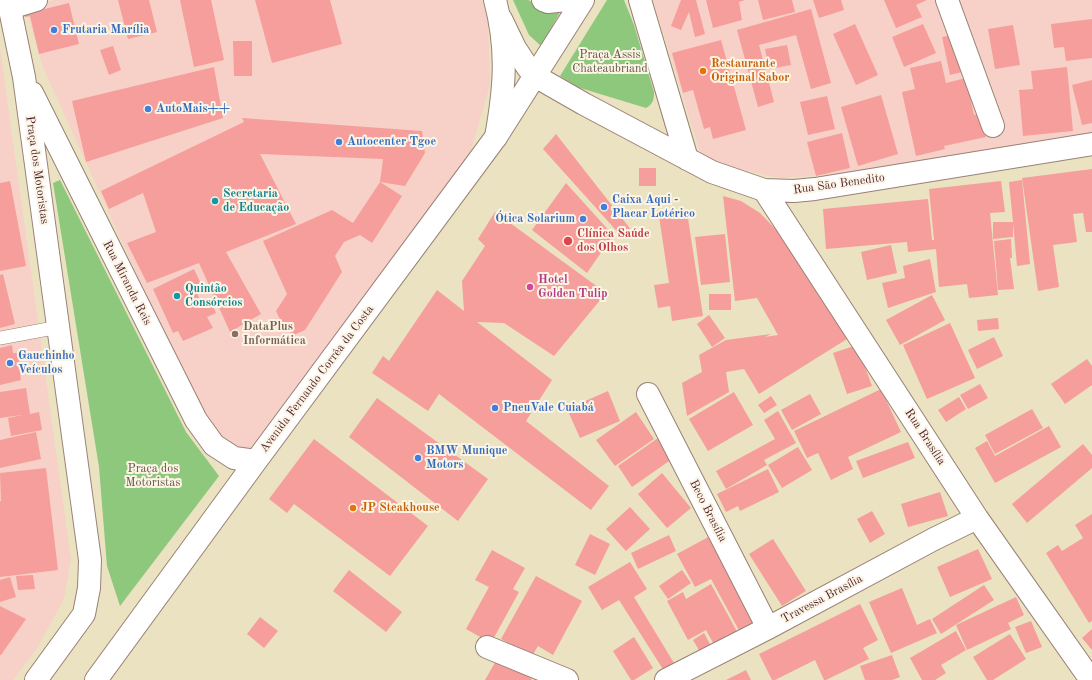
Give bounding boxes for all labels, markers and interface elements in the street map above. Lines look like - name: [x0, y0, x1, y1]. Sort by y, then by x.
- place label: Frutaria Marília: [62, 23, 149, 37]
- marker: Frutaria Marília: [49, 25, 59, 35]
- park label: Praça Assis Chateaubriand: [572, 48, 648, 76]
- place label: Restaurante Original Sabor: [711, 57, 789, 85]
- marker: Restaurante Original Sabor: [698, 66, 708, 76]
- place label: AutoMais++: [156, 102, 230, 116]
- marker: AutoMais++: [143, 104, 153, 114]
- street label: Praça dos Motoristas: [22, 115, 52, 225]
- place label: Autocenter Tgoe: [347, 135, 436, 149]
- marker: Autocenter Tgoe: [334, 137, 344, 147]
- street label: Rua São Benedito: [792, 170, 886, 198]
- place label: Secretaria de Educação: [223, 187, 289, 215]
- place label: Caixa Aqui - Placar Lotérico: [612, 193, 695, 221]
- marker: Secretaria de Educação: [210, 196, 220, 206]
- marker: Caixa Aqui - Placar Lotérico: [599, 202, 609, 212]
- place label: Ótica Solarium: [495, 212, 575, 226]
- marker: Ótica Solarium: [578, 214, 588, 224]
- place label: Clínica Saúde dos Olhos: [577, 227, 650, 255]
- marker: Clínica Saúde dos Olhos: [562, 235, 574, 247]
- street label: Rua Miranda Reis: [99, 238, 155, 328]
- place label: Hotel Golden Tulip: [538, 273, 608, 301]
- place label: Quintão Consórcios: [185, 282, 242, 310]
- marker: Hotel Golden Tulip: [525, 282, 535, 292]
- marker: Quintão Consórcios: [172, 291, 182, 301]
- street label: Avenida Fernando Corrêa da Costa: [257, 303, 377, 455]
- place label: DataPlus Informática: [243, 320, 306, 348]
- marker: DataPlus Informática: [230, 329, 240, 339]
- place label: Gauchinho Veículos: [18, 349, 75, 377]
- marker: Gauchinho Veículos: [5, 358, 15, 368]
- place label: PneuVale Cuiabá: [503, 401, 594, 415]
- marker: PneuVale Cuiabá: [490, 403, 500, 413]
- street label: Rua Brasília: [901, 406, 949, 468]
- place label: BMW Munique Motors: [426, 444, 508, 472]
- marker: BMW Munique Motors: [413, 453, 423, 463]
- park label: Praça dos Motoristas: [126, 462, 180, 490]
- street label: Beco Brasília: [686, 477, 730, 545]
- place label: JP Steakhouse: [361, 501, 440, 515]
- marker: JP Steakhouse: [348, 503, 358, 513]
- street label: Travessa Brasília: [779, 572, 865, 626]

